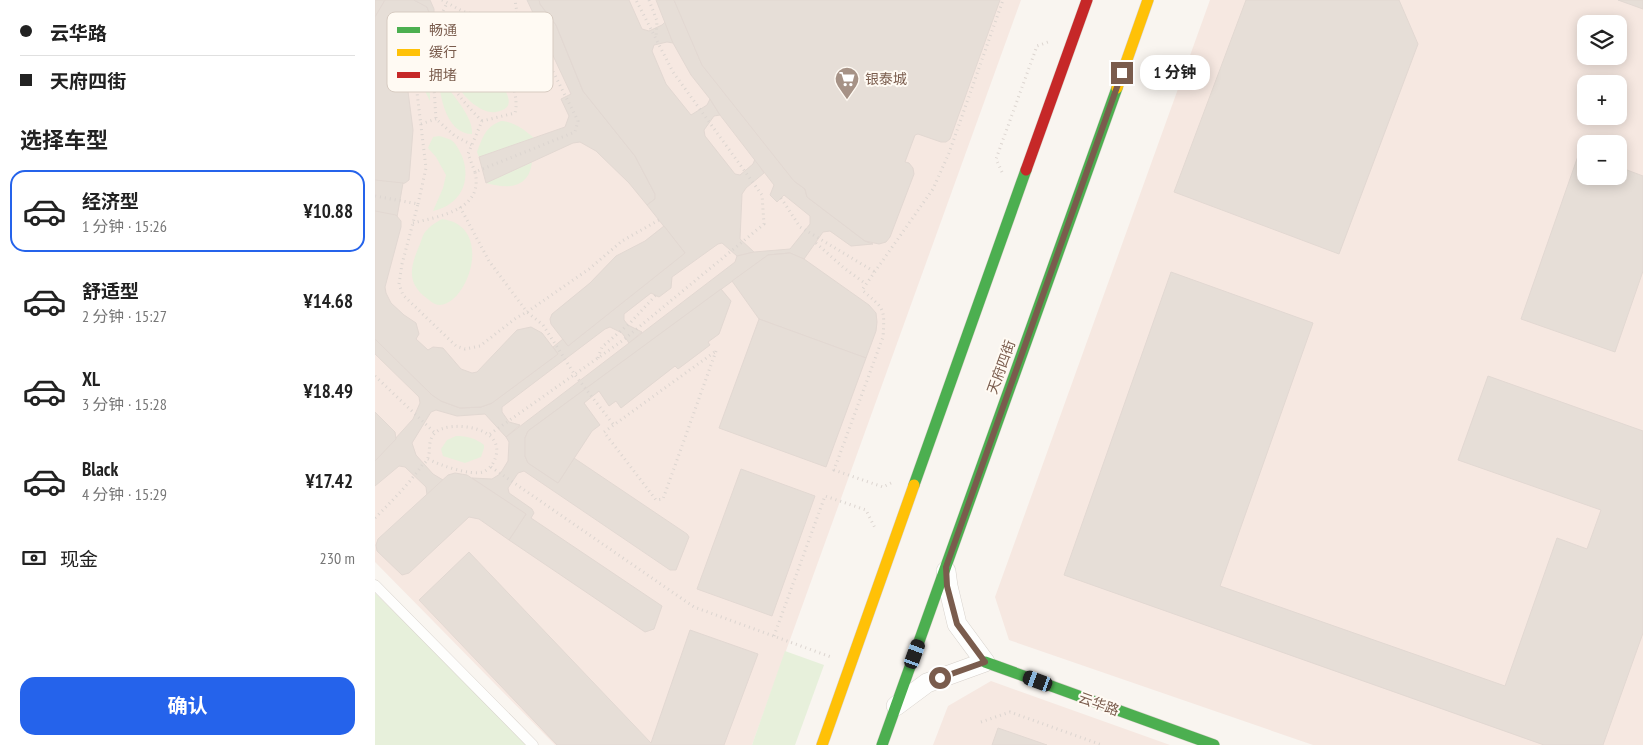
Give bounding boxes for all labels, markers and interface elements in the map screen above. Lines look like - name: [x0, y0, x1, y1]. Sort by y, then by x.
- legend: [387, 12, 553, 92]
- map controls: [1577, 15, 1627, 185]
- button: layers: [1577, 15, 1627, 65]
- text: 云华路: [50, 21, 107, 45]
- text: 畅通: [429, 21, 457, 39]
- text: 缓行: [429, 43, 457, 61]
- callout: 1 分钟: [1139, 56, 1209, 90]
- route end: [1111, 62, 1133, 84]
- text: 1 分钟: [1154, 62, 1196, 82]
- text: 拥堵: [429, 66, 457, 84]
- supermarket icon: 银泰城: [834, 66, 860, 100]
- text: 天府四街: [50, 69, 126, 93]
- place label: 银泰城: [865, 70, 907, 88]
- button: +: [1577, 75, 1627, 125]
- text: 选择车型: [20, 126, 108, 154]
- button: −: [1577, 135, 1627, 185]
- icon: car: [22, 189, 67, 234]
- text: 经济型: [82, 189, 139, 213]
- text: ¥10.88: [304, 199, 353, 223]
- text: 1 分钟 · 15:26: [82, 216, 167, 236]
- icon: car: [22, 279, 67, 324]
- text: 舒适型: [82, 279, 139, 303]
- text: ¥14.68: [304, 289, 353, 313]
- text: 2 分钟 · 15:27: [82, 306, 167, 326]
- street label: 天府四街: [983, 338, 1019, 396]
- text: XL: [82, 367, 100, 391]
- icon: car: [22, 369, 67, 414]
- text: ¥18.49: [304, 379, 353, 403]
- text: 3 分钟 · 15:28: [82, 394, 167, 414]
- text: Black: [82, 457, 118, 481]
- icon: car: [22, 459, 67, 504]
- text: ¥17.42: [305, 469, 353, 493]
- text: 4 分钟 · 15:29: [82, 484, 167, 504]
- icon: cash: [20, 544, 48, 572]
- text: 现金: [60, 547, 98, 571]
- text: 230 m: [320, 548, 355, 568]
- car: [902, 637, 927, 671]
- route start: [929, 667, 951, 689]
- car: [1021, 669, 1054, 693]
- button: 确认: [20, 677, 355, 735]
- street label: 云华路: [1076, 688, 1122, 720]

